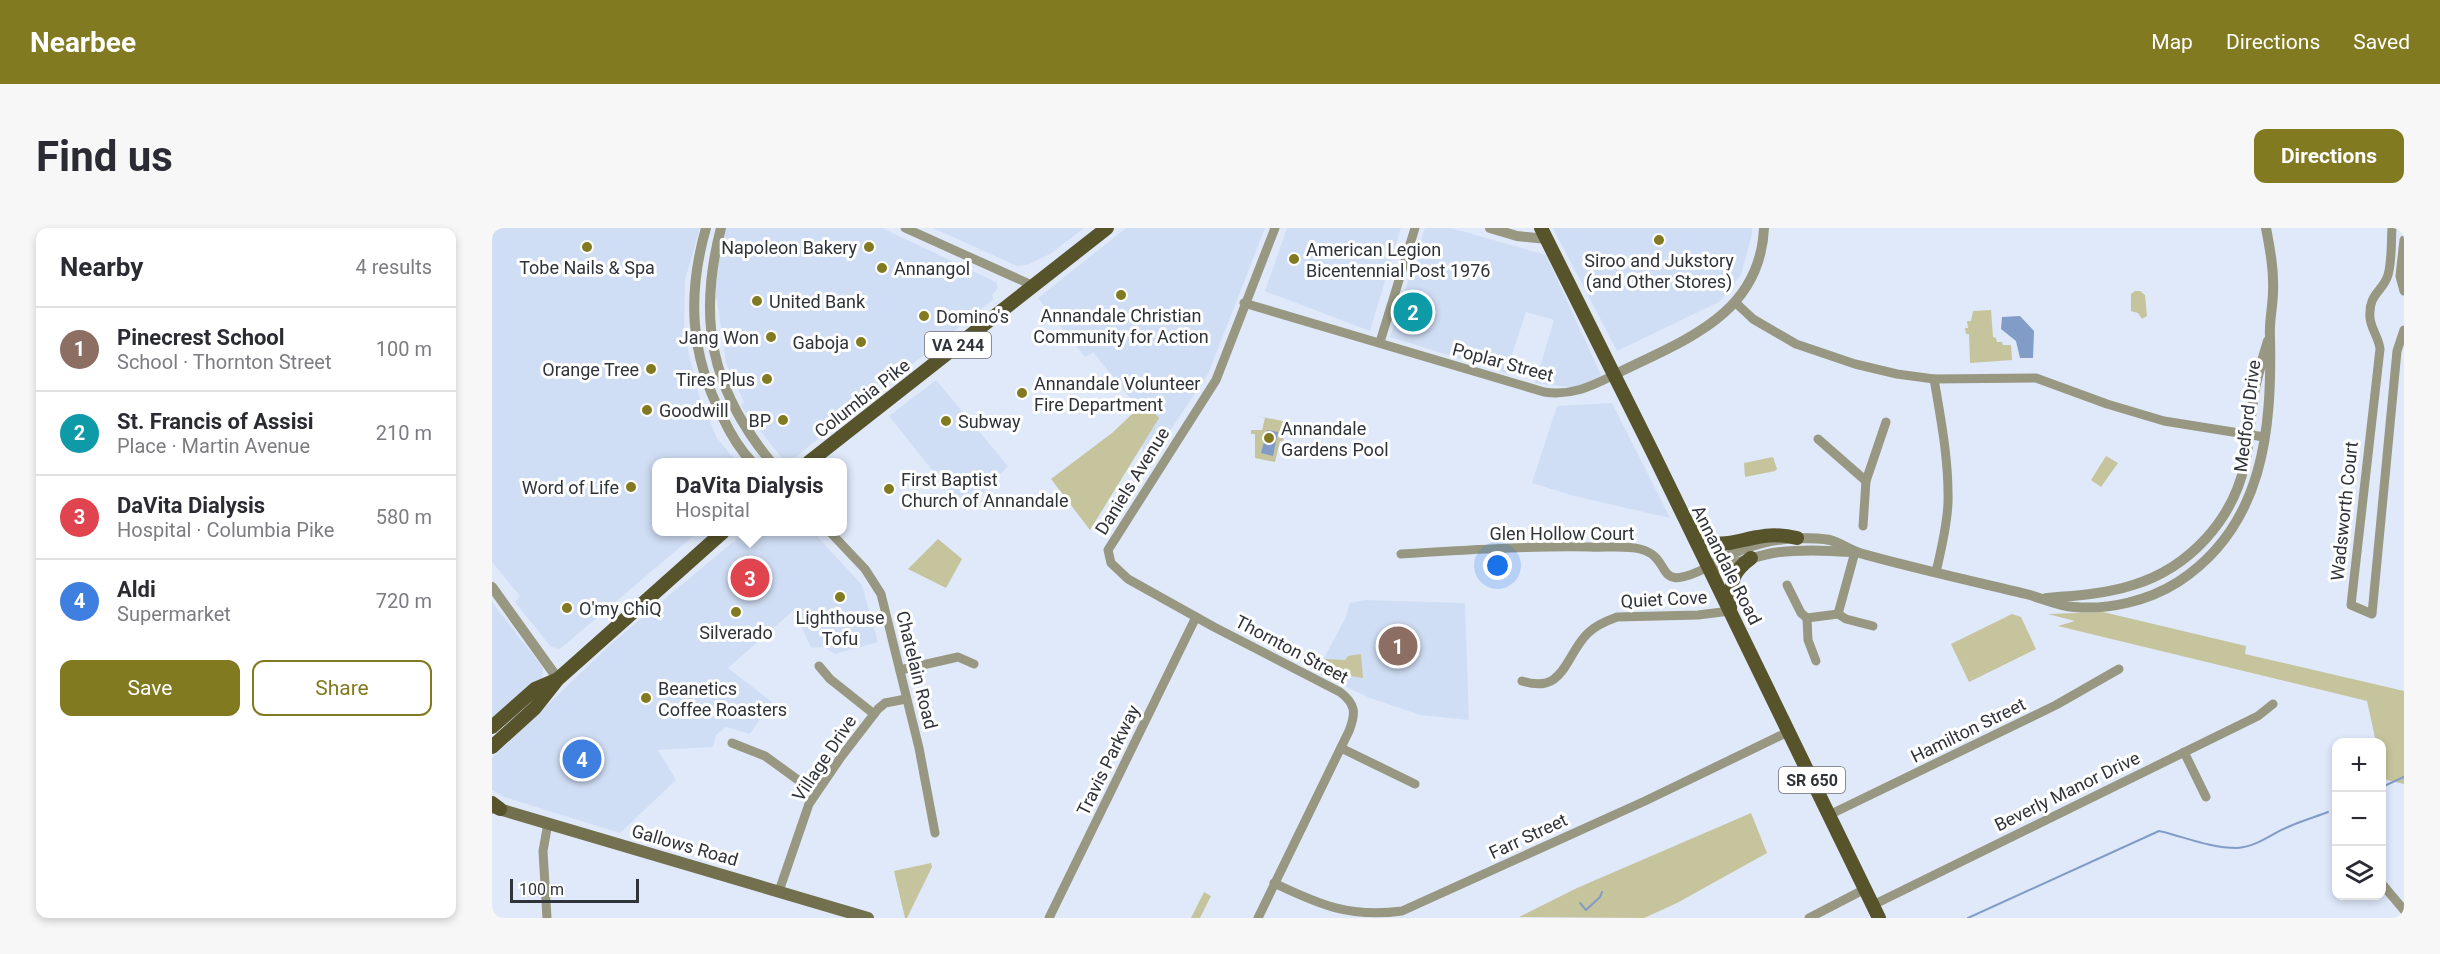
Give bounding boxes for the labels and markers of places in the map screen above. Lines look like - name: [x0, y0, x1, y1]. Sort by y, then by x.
- marker: Siroo and Jukstory (and Other Stores): [1652, 233, 1666, 247]
- place label: Napoleon Bakery: [721, 237, 857, 258]
- place label: American Legion Bicentennial Post 1976: [1306, 239, 1490, 281]
- marker: Tobe Nails & Spa: [580, 240, 594, 254]
- marker: Napoleon Bakery: [862, 240, 876, 254]
- place label: Siroo and Jukstory (and Other Stores): [1584, 250, 1734, 293]
- marker: American Legion Bicentennial Post 1976: [1287, 252, 1301, 266]
- place label: Tobe Nails & Spa: [519, 257, 655, 278]
- place label: Annangol: [894, 258, 970, 279]
- marker: Annangol: [875, 261, 889, 275]
- marker: Annandale Christian Community for Action: [1114, 288, 1128, 302]
- pin: 2: [1394, 290, 1432, 334]
- place label: United Bank: [769, 291, 866, 312]
- marker: United Bank: [750, 294, 764, 308]
- place label: Annandale Christian Community for Action: [1033, 305, 1209, 347]
- place label: Domino's: [936, 306, 1009, 327]
- marker: Domino's: [917, 309, 931, 323]
- place label: Jang Won: [679, 327, 759, 348]
- marker: Jang Won: [764, 330, 778, 344]
- place label: Gaboja: [792, 332, 849, 353]
- marker: Gaboja: [854, 335, 868, 349]
- place label: Orange Tree: [542, 359, 639, 380]
- marker: Orange Tree: [644, 362, 658, 376]
- place label: Tires Plus: [676, 369, 755, 390]
- marker: Tires Plus: [760, 372, 774, 386]
- place label: Annandale Volunteer Fire Department: [1034, 373, 1200, 415]
- marker: Annandale Volunteer Fire Department: [1015, 386, 1029, 400]
- place label: Goodwill: [659, 400, 729, 421]
- marker: Goodwill: [640, 403, 654, 417]
- place label: BP: [748, 410, 771, 431]
- place label: Subway: [958, 411, 1021, 432]
- marker: BP: [776, 413, 790, 427]
- marker: Subway: [939, 414, 953, 428]
- place label: Annandale Gardens Pool: [1281, 418, 1389, 460]
- marker: Annandale Gardens Pool: [1262, 431, 1276, 445]
- place label: First Baptist Church of Annandale: [901, 469, 1069, 511]
- place label: Word of Life: [522, 477, 619, 498]
- marker: Word of Life: [624, 480, 638, 494]
- marker: First Baptist Church of Annandale: [882, 482, 896, 496]
- pin: 3: [730, 556, 770, 600]
- marker: Lighthouse Tofu: [833, 590, 847, 604]
- place label: O'my ChiQ: [579, 598, 662, 619]
- marker: O'my ChiQ: [560, 601, 574, 615]
- marker: Silverado: [729, 605, 743, 619]
- place label: Lighthouse Tofu: [796, 607, 884, 649]
- place label: Silverado: [699, 622, 773, 643]
- pin: 1: [1378, 624, 1418, 668]
- place label: Beanetics Coffee Roasters: [658, 678, 787, 720]
- marker: Beanetics Coffee Roasters: [639, 691, 653, 705]
- pin: 4: [562, 736, 602, 782]

